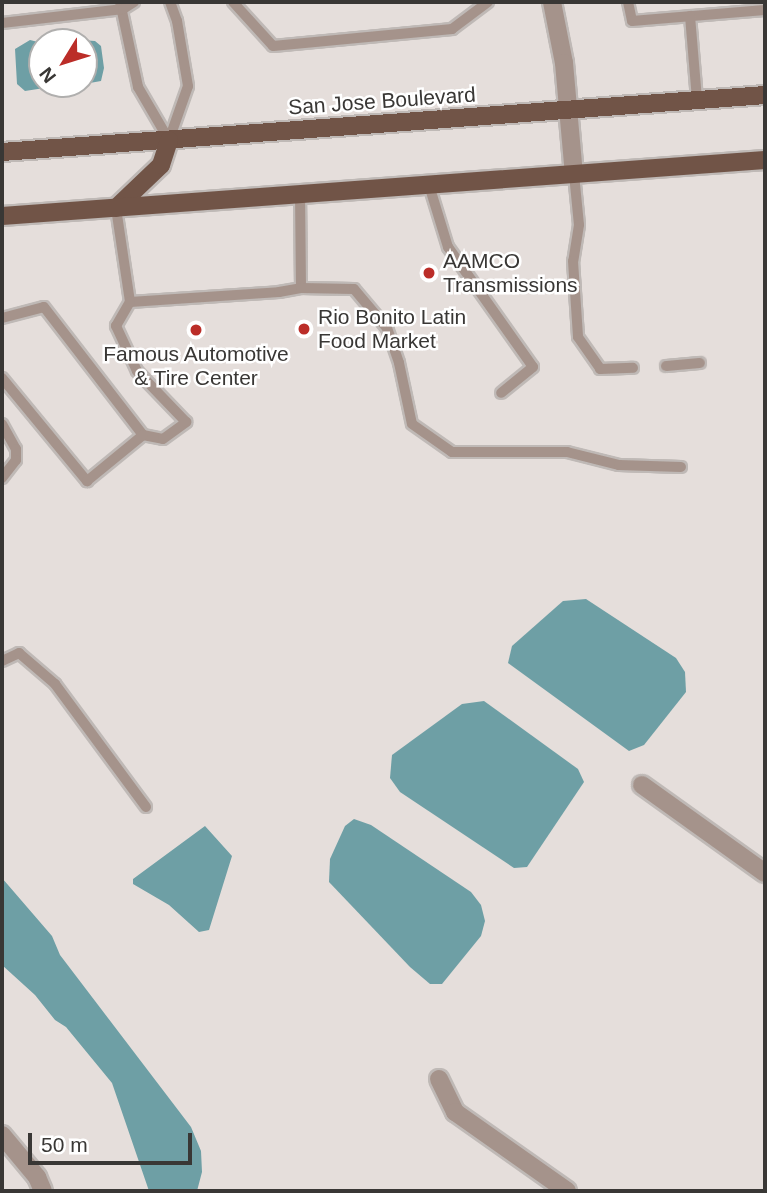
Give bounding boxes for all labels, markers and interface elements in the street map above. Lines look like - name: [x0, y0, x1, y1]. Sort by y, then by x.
- north arrow: [28, 28, 98, 98]
- text: N: [35, 63, 60, 87]
- street label: San Jose Boulevard: [287, 82, 477, 120]
- place label: AAMCO Transmissions: [443, 248, 578, 298]
- marker: AAMCO Transmissions: [421, 265, 437, 281]
- place label: Rio Bonito Latin Food Market: [318, 304, 466, 354]
- marker: Rio Bonito Latin Food Market: [296, 321, 312, 337]
- marker: Famous Automotive & Tire Center: [188, 322, 204, 338]
- place label: Famous Automotive & Tire Center: [103, 341, 289, 391]
- scale bar: [32, 1120, 196, 1164]
- text: 50 m: [41, 1133, 88, 1156]

